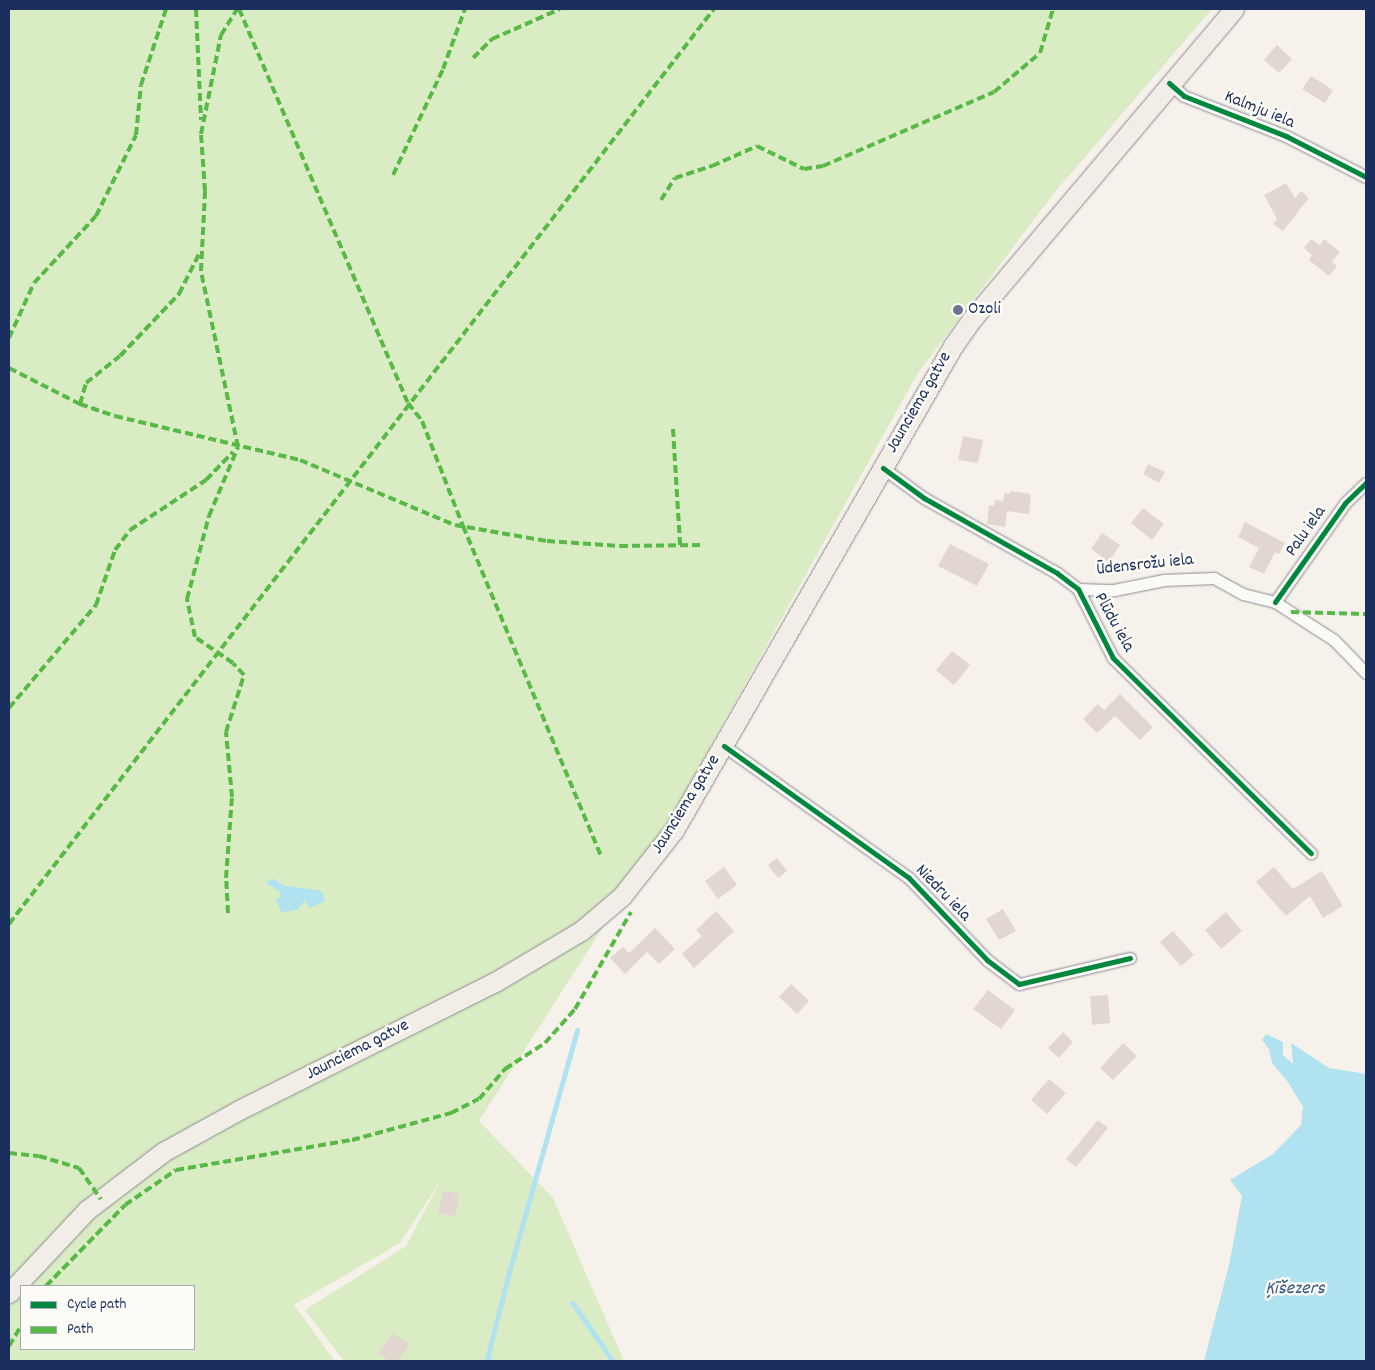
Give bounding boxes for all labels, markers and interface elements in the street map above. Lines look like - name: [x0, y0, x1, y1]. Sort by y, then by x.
- street label: Kalmju iela: [1221, 87, 1297, 135]
- place label: Ozoli: [968, 299, 1001, 321]
- marker: Ozoli: [952, 304, 964, 316]
- street label: Jaunciema gatve: [882, 349, 958, 457]
- street label: Palu iela: [1282, 503, 1332, 561]
- street label: Ūdensrožu iela: [1096, 550, 1194, 582]
- street label: Plūdu iela: [1088, 590, 1138, 656]
- street label: Jaunciema gatve: [648, 751, 726, 859]
- street label: Niedru iela: [910, 861, 974, 927]
- street label: Jaunciema gatve: [303, 1016, 413, 1086]
- water label: Ķīšezers: [1265, 1279, 1325, 1301]
- legend: [20, 1285, 195, 1350]
- text: Cycle path: [67, 1294, 126, 1316]
- text: Path: [67, 1319, 93, 1341]

